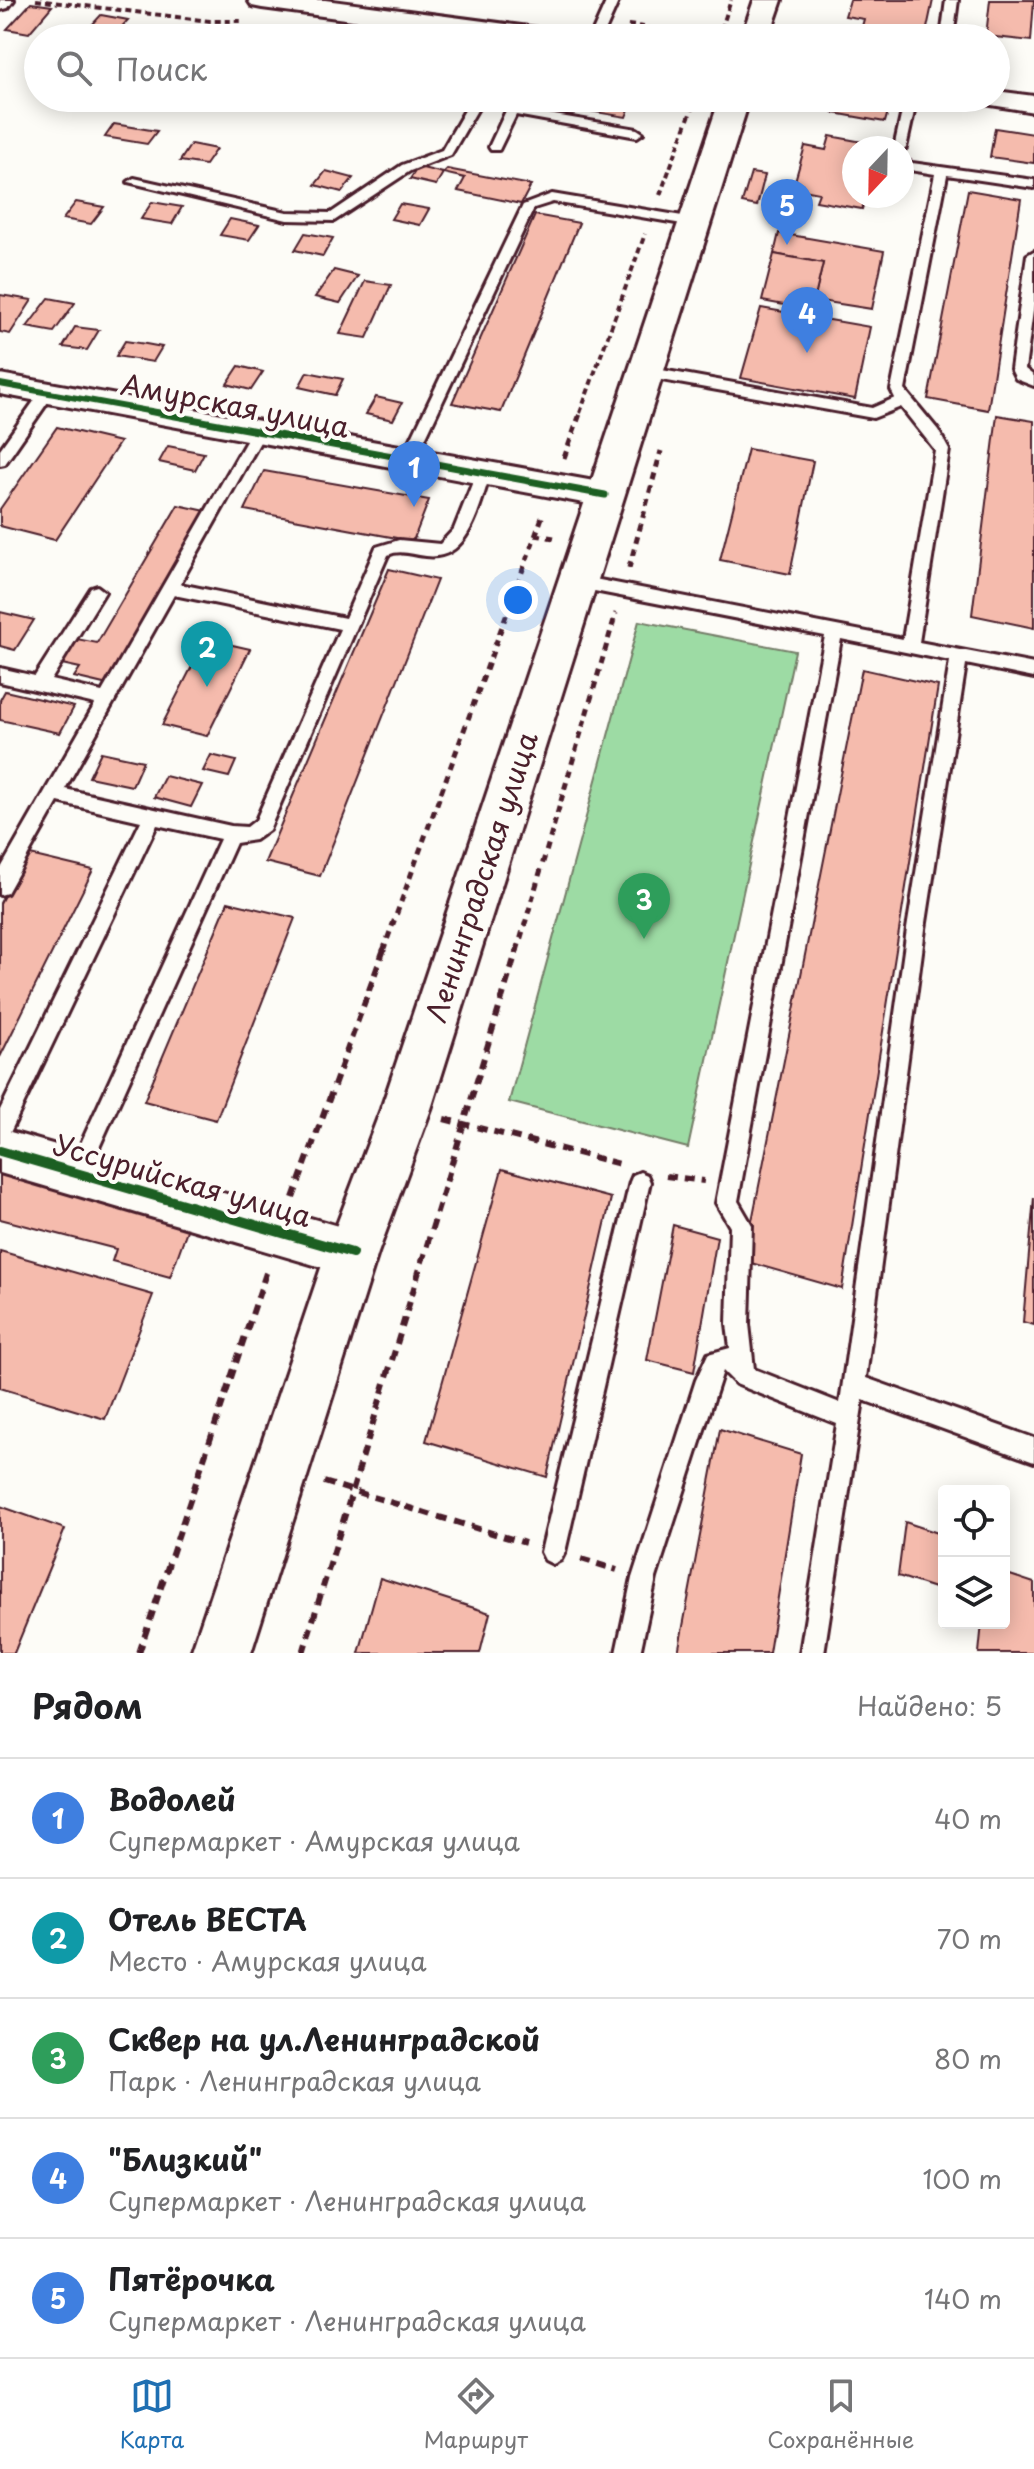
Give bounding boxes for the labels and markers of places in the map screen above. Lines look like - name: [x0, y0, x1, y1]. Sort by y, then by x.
- pin: 5: [761, 179, 813, 245]
- pin: 4: [781, 287, 833, 353]
- pin: 1: [388, 441, 440, 507]
- pin: 2: [181, 621, 233, 687]
- pin: 3: [618, 873, 670, 939]

